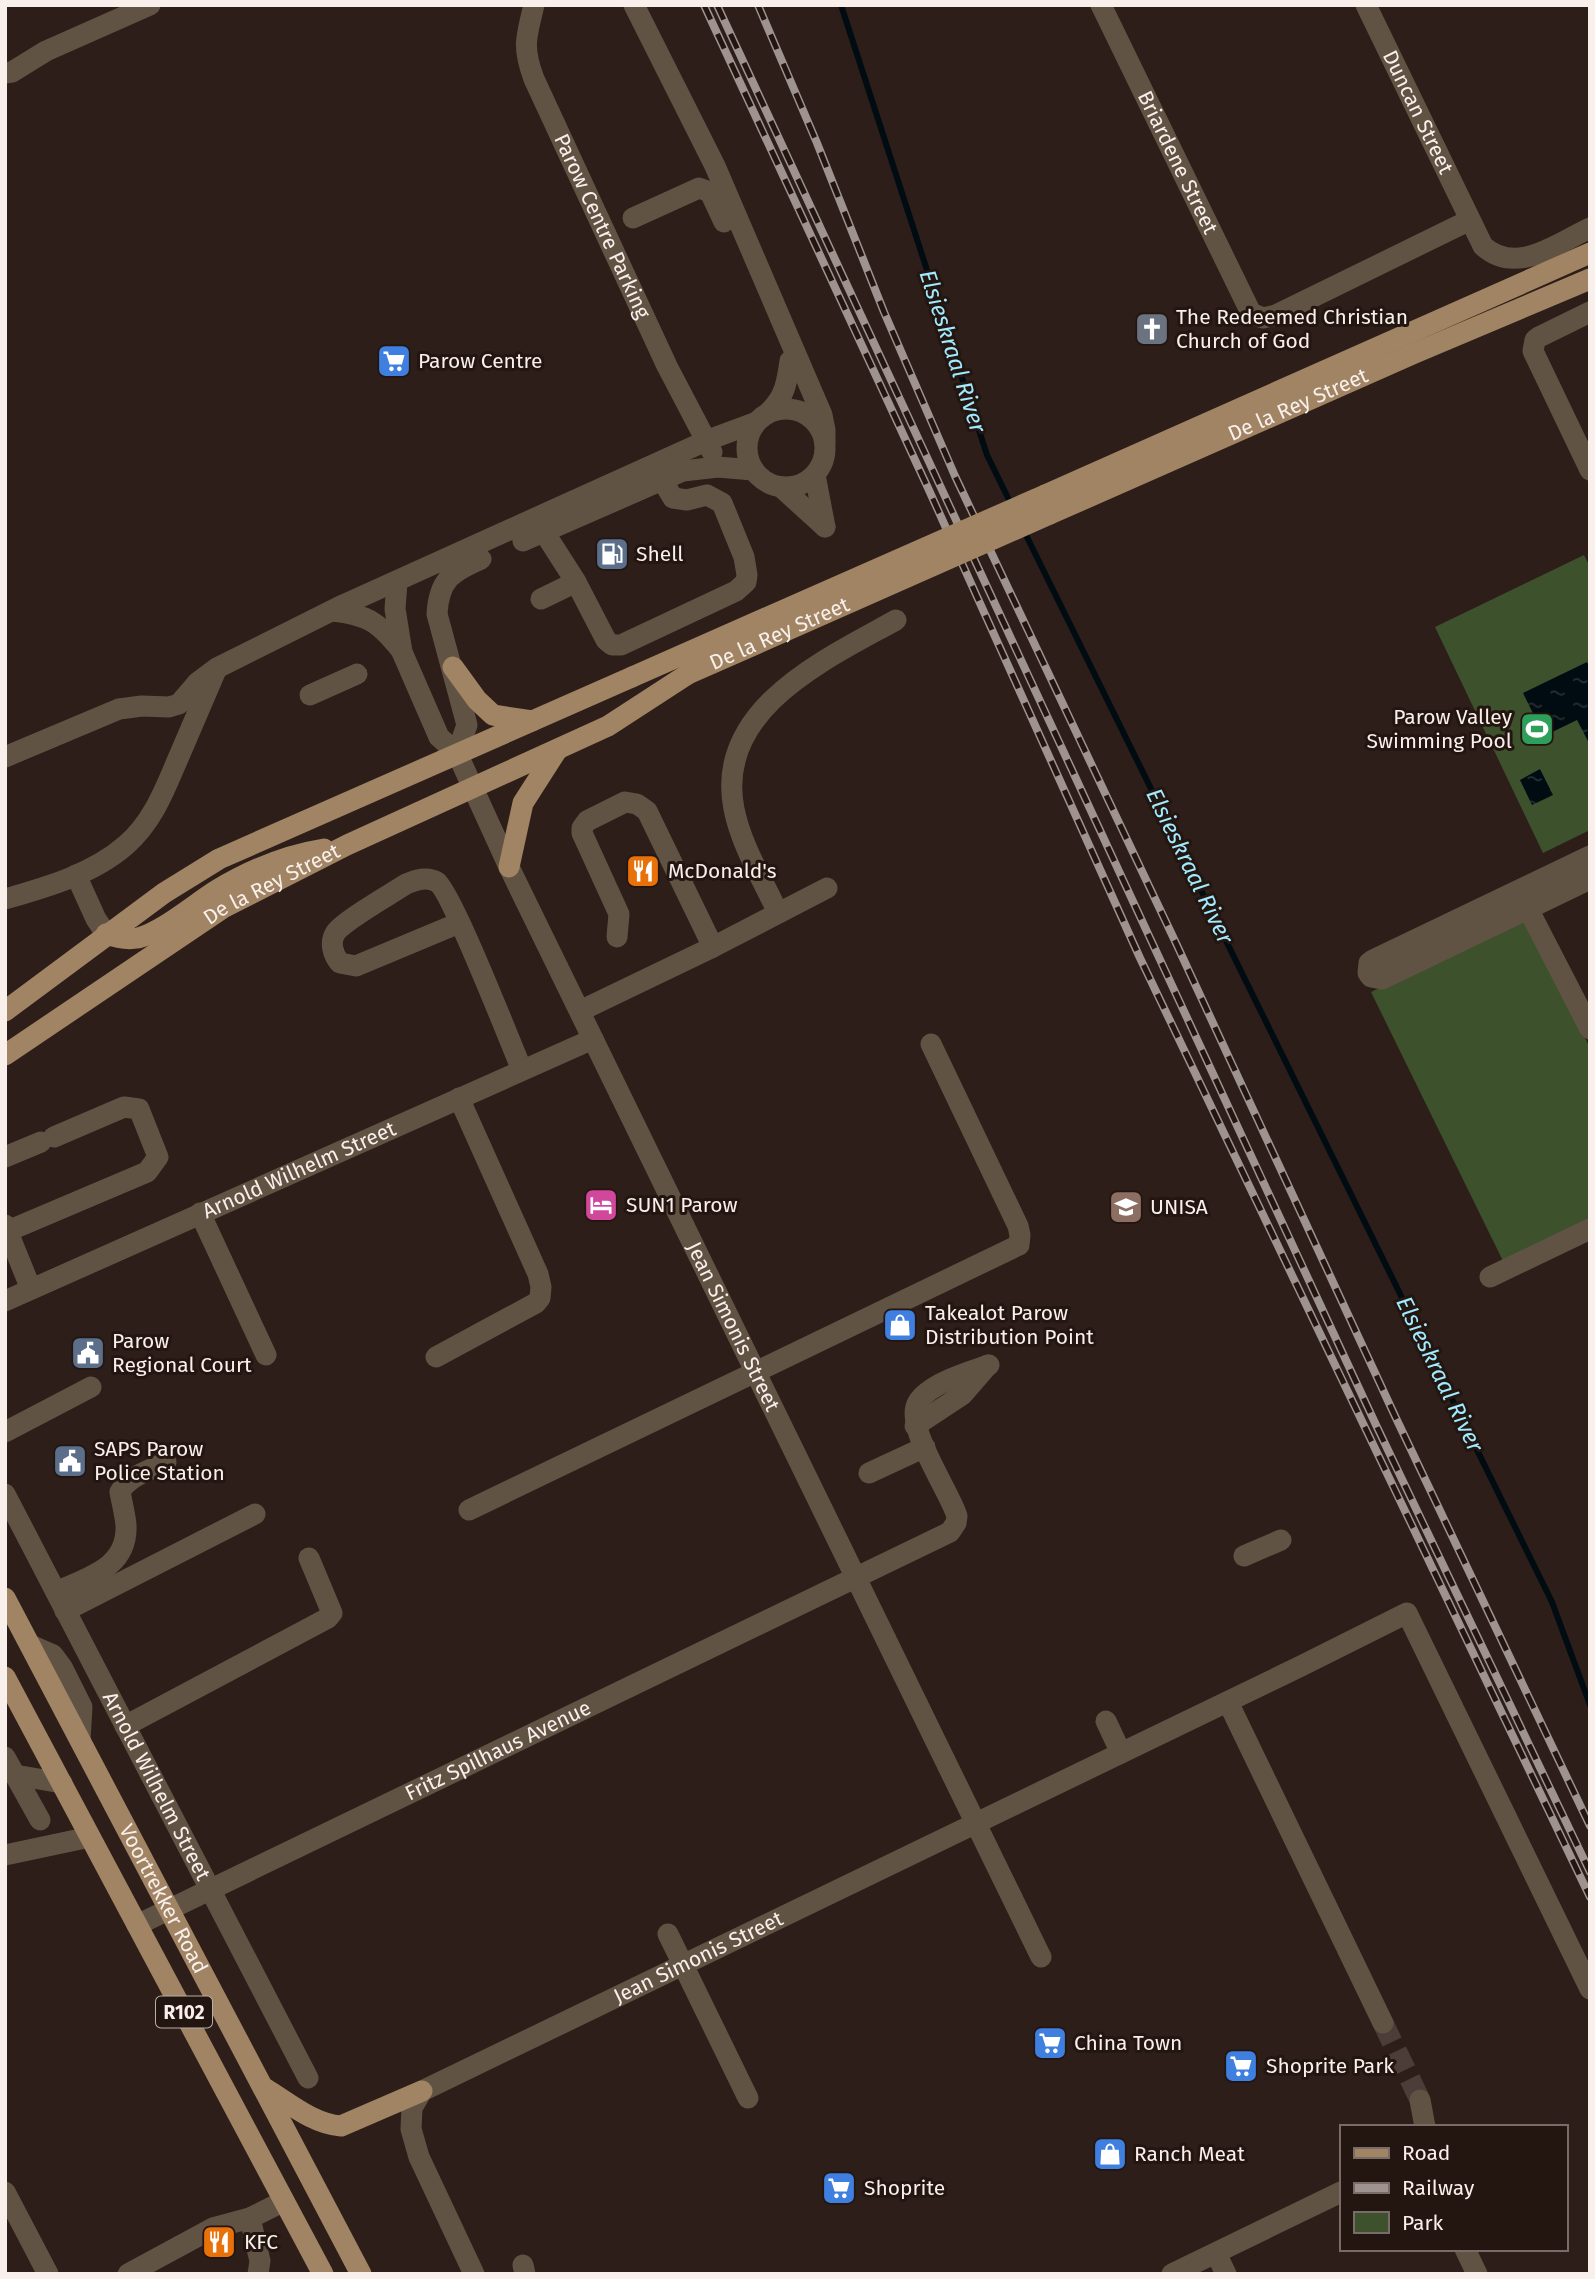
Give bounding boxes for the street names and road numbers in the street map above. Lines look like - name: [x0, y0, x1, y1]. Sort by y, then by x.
- street label: Duncan Street: [1377, 46, 1459, 178]
- street label: Briardene Street: [1132, 86, 1224, 239]
- street label: Parow Centre Parking: [548, 130, 656, 323]
- street label: De la Rey Street: [1224, 362, 1372, 447]
- street label: De la Rey Street: [705, 591, 854, 676]
- street label: De la Rey Street: [198, 838, 344, 931]
- street label: Arnold Wilhelm Street: [198, 1115, 400, 1224]
- street label: Jean Simonis Street: [681, 1237, 786, 1416]
- street label: Arnold Wilhelm Street: [97, 1687, 216, 1885]
- street label: Fritz Spilhaus Avenue: [401, 1695, 595, 1806]
- street label: Voortrekker Road: [113, 1820, 213, 1978]
- street label: Jean Simonis Street: [609, 1905, 788, 2009]
- road number: R102: [156, 1996, 212, 2028]

